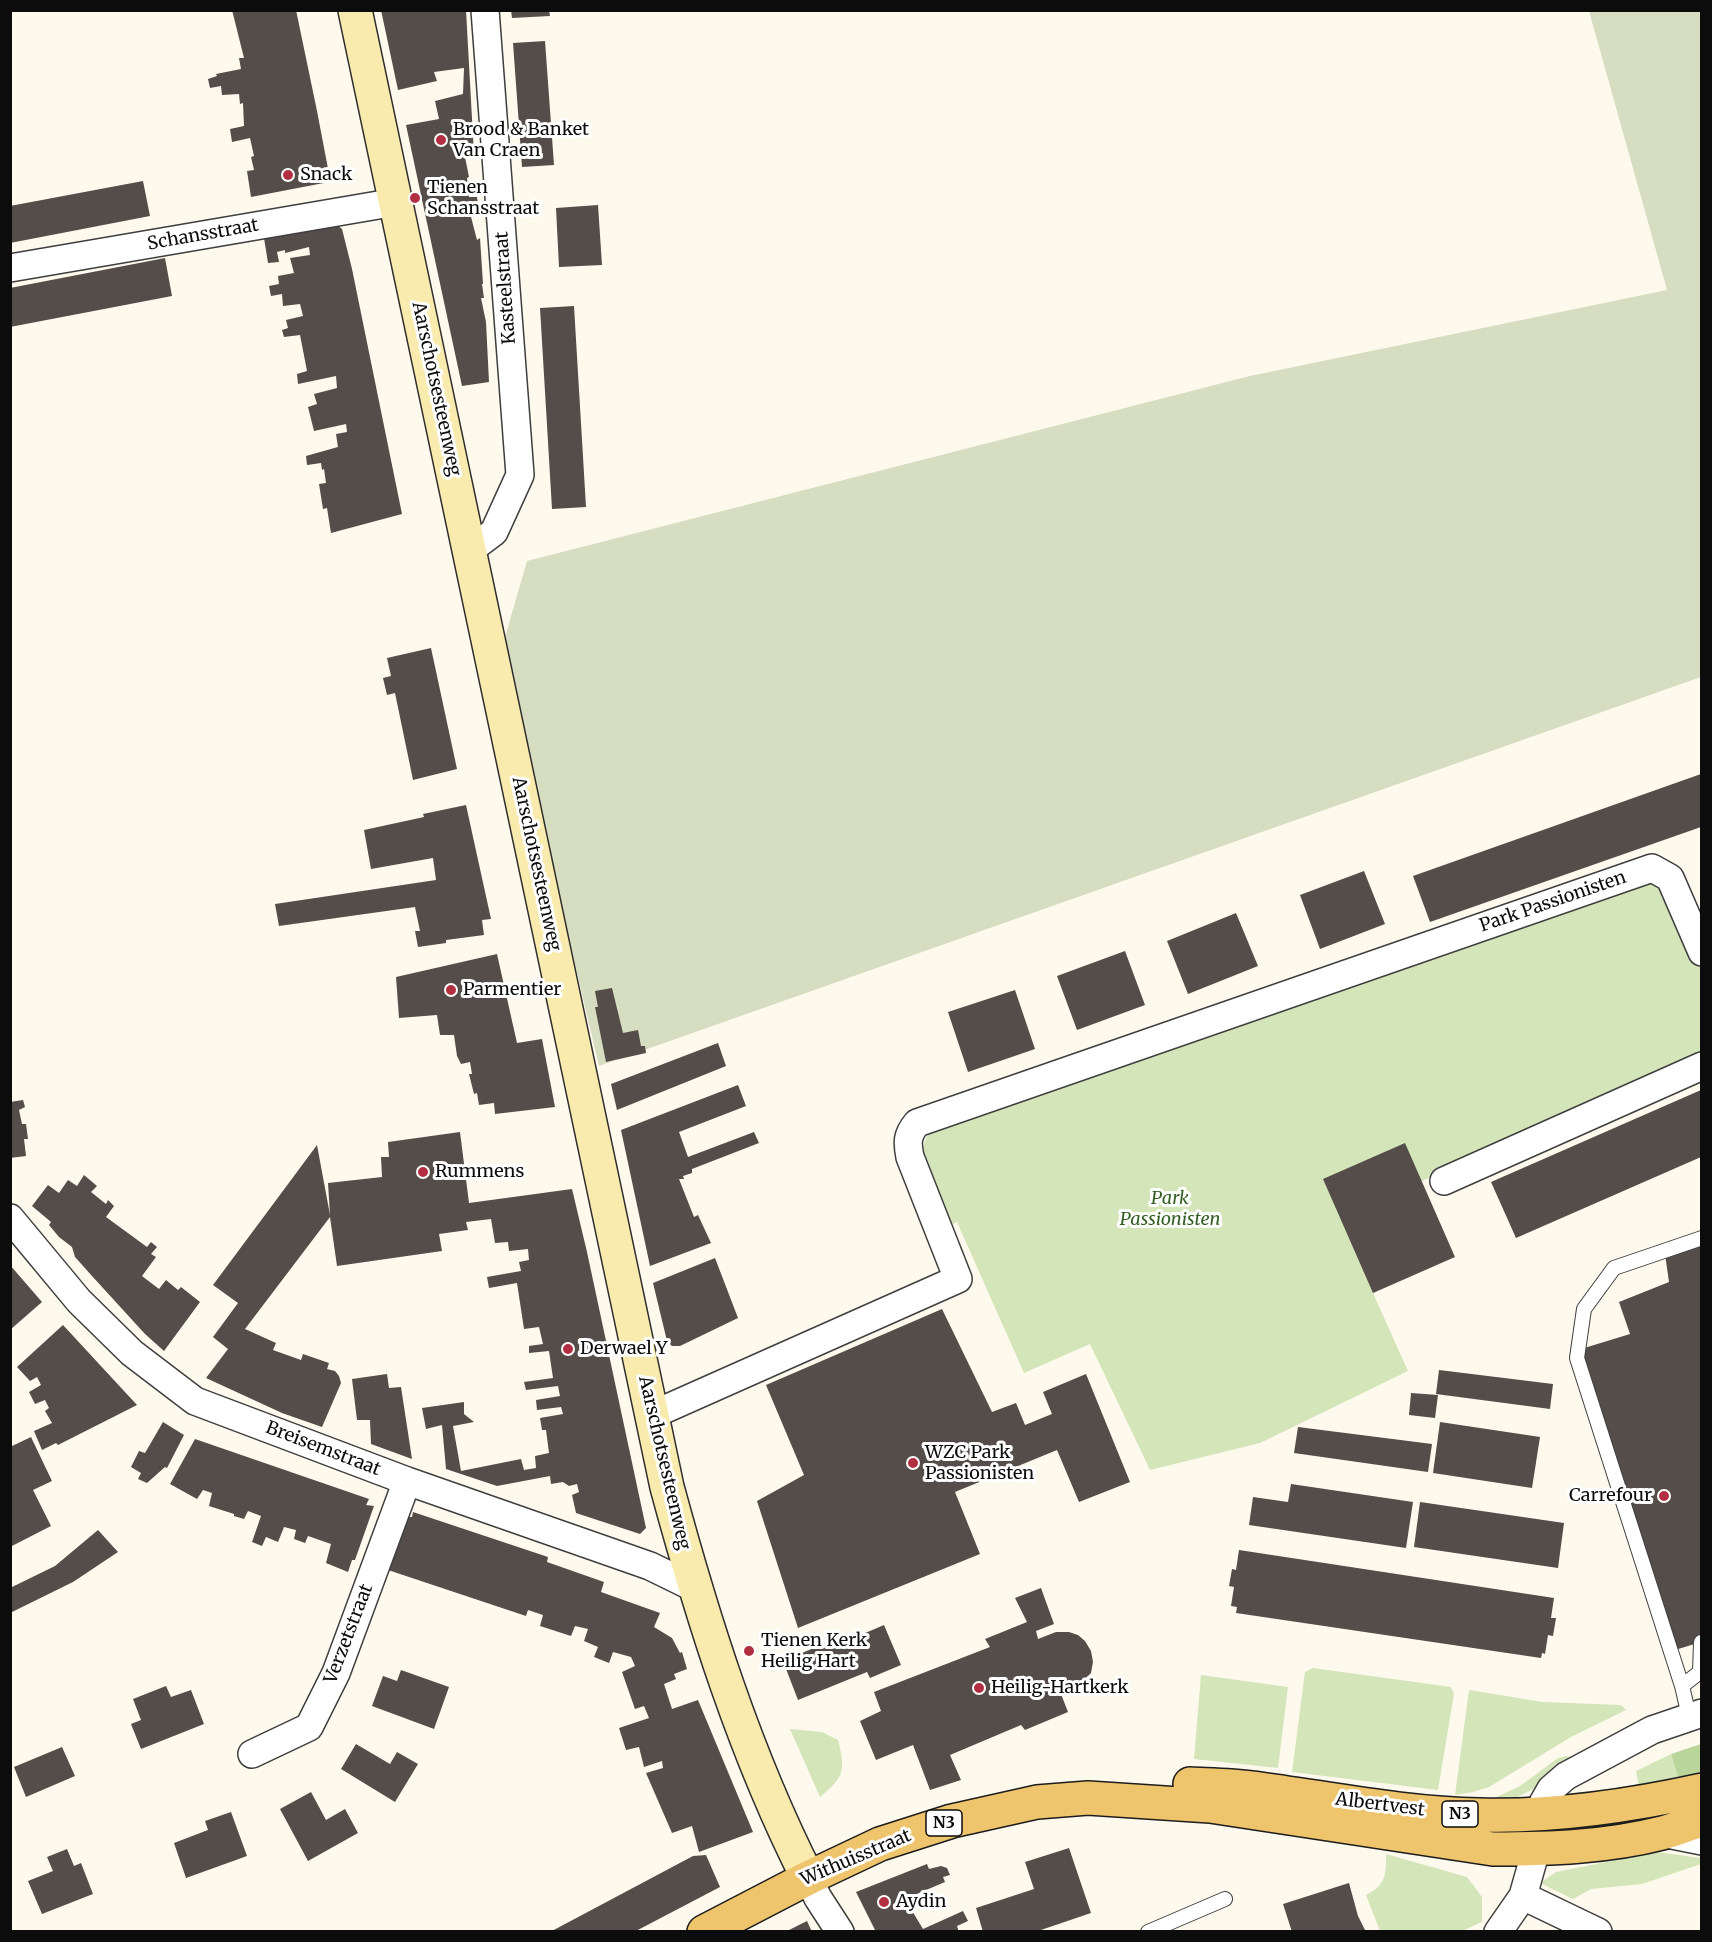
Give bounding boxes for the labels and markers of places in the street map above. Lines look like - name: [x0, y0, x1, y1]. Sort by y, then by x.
- place label: Brood & Banket Van Craen: [453, 119, 589, 162]
- marker: Brood & Banket Van Craen: [434, 133, 448, 147]
- place label: Snack: [300, 164, 352, 186]
- marker: Snack: [281, 168, 295, 182]
- place label: Tienen Schansstraat: [427, 177, 539, 219]
- marker: Tienen Schansstraat: [408, 191, 422, 205]
- place label: Parmentier: [463, 979, 561, 1001]
- marker: Parmentier: [444, 983, 458, 997]
- place label: Rummens: [435, 1161, 524, 1183]
- marker: Rummens: [416, 1165, 430, 1179]
- place label: Derwael Y: [580, 1338, 668, 1360]
- marker: Derwael Y: [561, 1342, 575, 1356]
- place label: WZC Park Passionisten: [925, 1442, 1034, 1484]
- marker: WZC Park Passionisten: [906, 1456, 920, 1470]
- place label: Carrefour: [1569, 1485, 1652, 1507]
- marker: Carrefour: [1657, 1489, 1671, 1503]
- place label: Tienen Kerk Heilig Hart: [761, 1630, 867, 1672]
- marker: Tienen Kerk Heilig Hart: [742, 1644, 756, 1658]
- place label: Heilig-Hartkerk: [991, 1677, 1129, 1699]
- marker: Heilig-Hartkerk: [972, 1681, 986, 1695]
- place label: Aydin: [896, 1891, 946, 1913]
- marker: Aydin: [877, 1895, 891, 1909]

